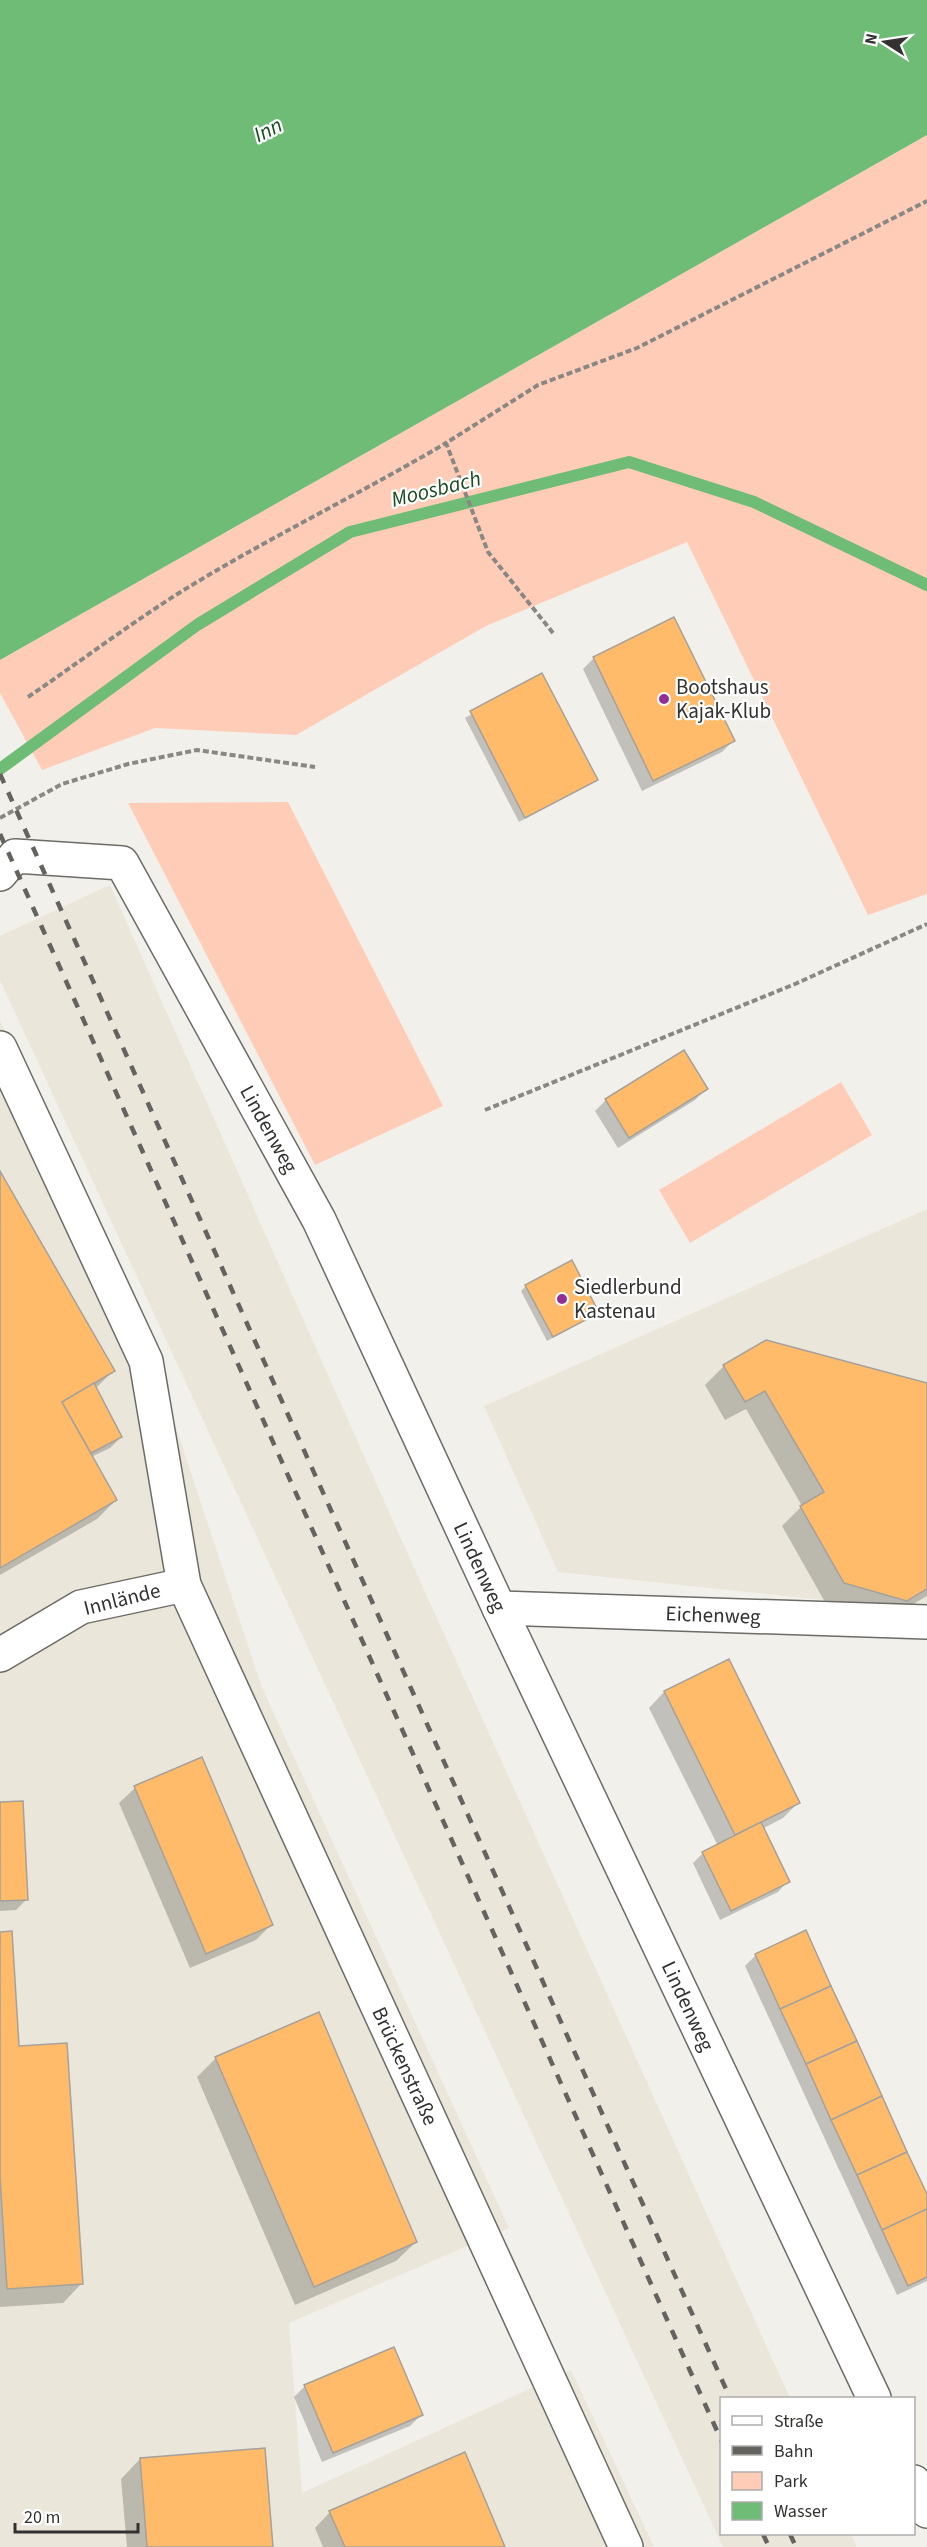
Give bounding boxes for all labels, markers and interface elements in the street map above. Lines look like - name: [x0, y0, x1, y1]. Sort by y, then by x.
- north arrow: [855, 12, 915, 72]
- text: N: [859, 32, 883, 47]
- water label: Inn: [248, 109, 288, 151]
- water label: Moosbach: [388, 462, 484, 516]
- place label: Bootshaus Kajak-Klub: [676, 672, 771, 726]
- marker: Bootshaus Kajak-Klub: [657, 692, 671, 706]
- street label: Lindenweg: [233, 1080, 306, 1179]
- place label: Siedlerbund Kastenau: [574, 1272, 682, 1326]
- marker: Siedlerbund Kastenau: [555, 1292, 569, 1306]
- street label: Lindenweg: [446, 1517, 514, 1617]
- street label: Innlände: [81, 1575, 163, 1623]
- street label: Eichenweg: [665, 1598, 761, 1632]
- street label: Lindenweg: [654, 1956, 722, 2056]
- street label: Brückenstraße: [364, 2002, 446, 2130]
- legend: [720, 2397, 915, 2535]
- text: Straße: [774, 2409, 824, 2434]
- text: Bahn: [774, 2439, 813, 2464]
- text: Park: [774, 2469, 808, 2494]
- scale bar: [15, 2496, 138, 2534]
- text: Wasser: [774, 2499, 828, 2524]
- text: 20 m: [24, 2505, 60, 2530]

